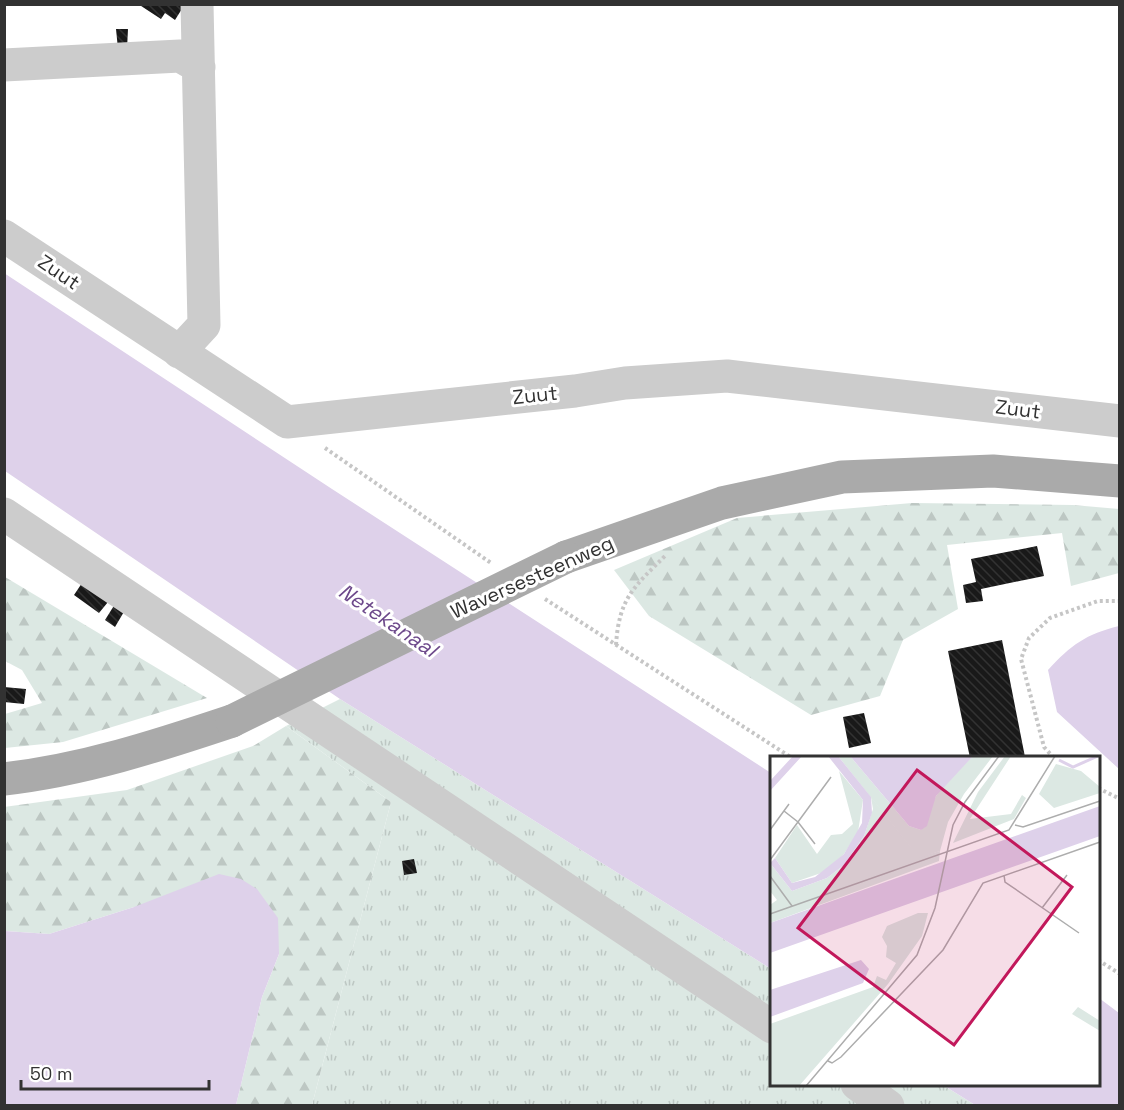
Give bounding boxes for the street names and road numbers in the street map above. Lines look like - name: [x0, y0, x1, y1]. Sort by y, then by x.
- street label: Zuut: [33, 249, 85, 295]
- street label: Zuut: [511, 380, 559, 410]
- street label: Zuut: [994, 393, 1042, 425]
- street label: Waversesteenweg: [446, 529, 618, 625]

